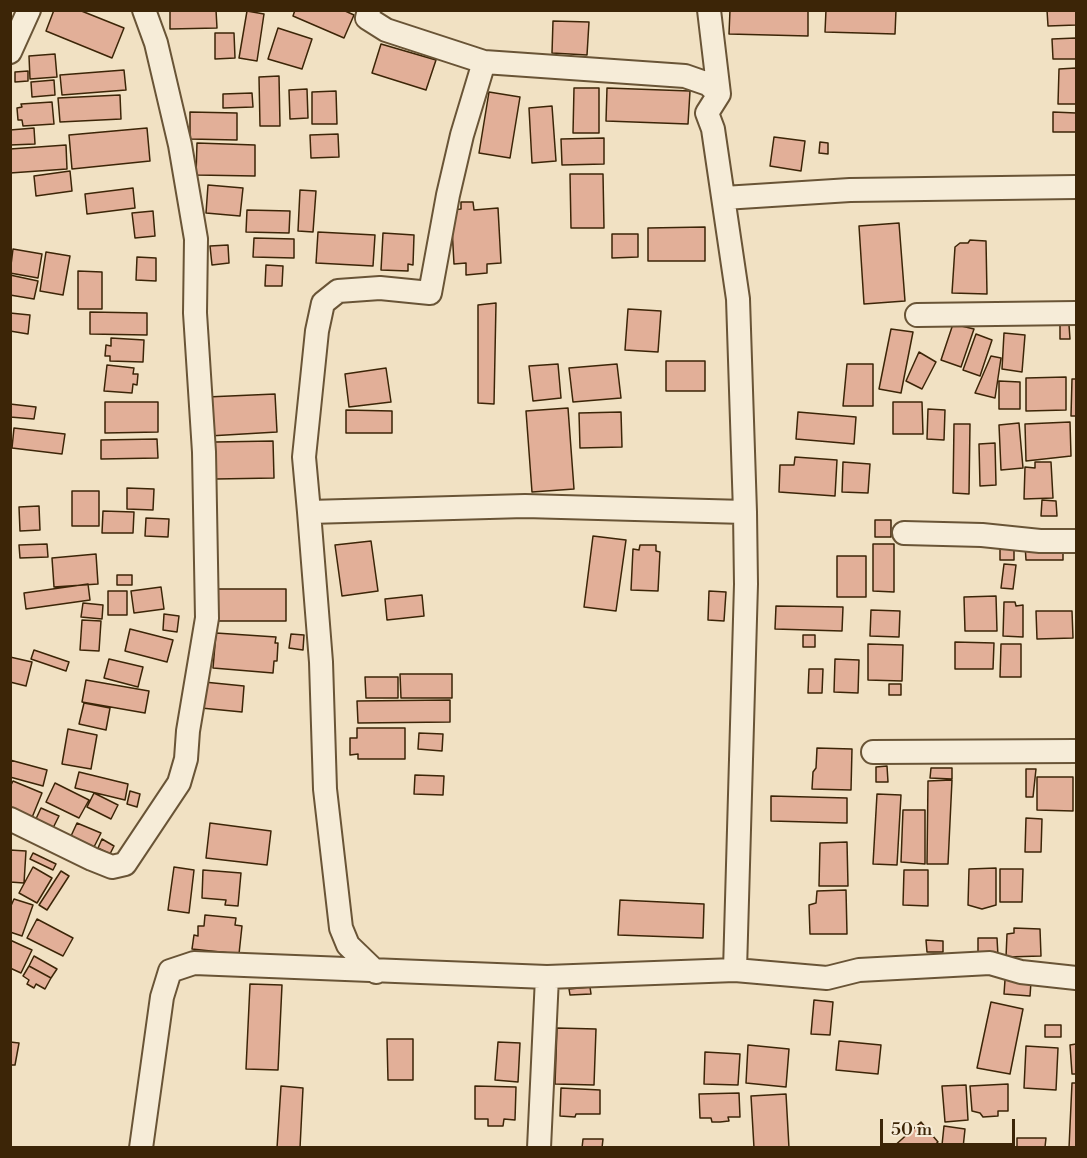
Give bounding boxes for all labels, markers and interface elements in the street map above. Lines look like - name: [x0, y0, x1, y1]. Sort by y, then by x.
- scale bar: [883, 1107, 1018, 1145]
- text: 50 m: [891, 1118, 932, 1141]

